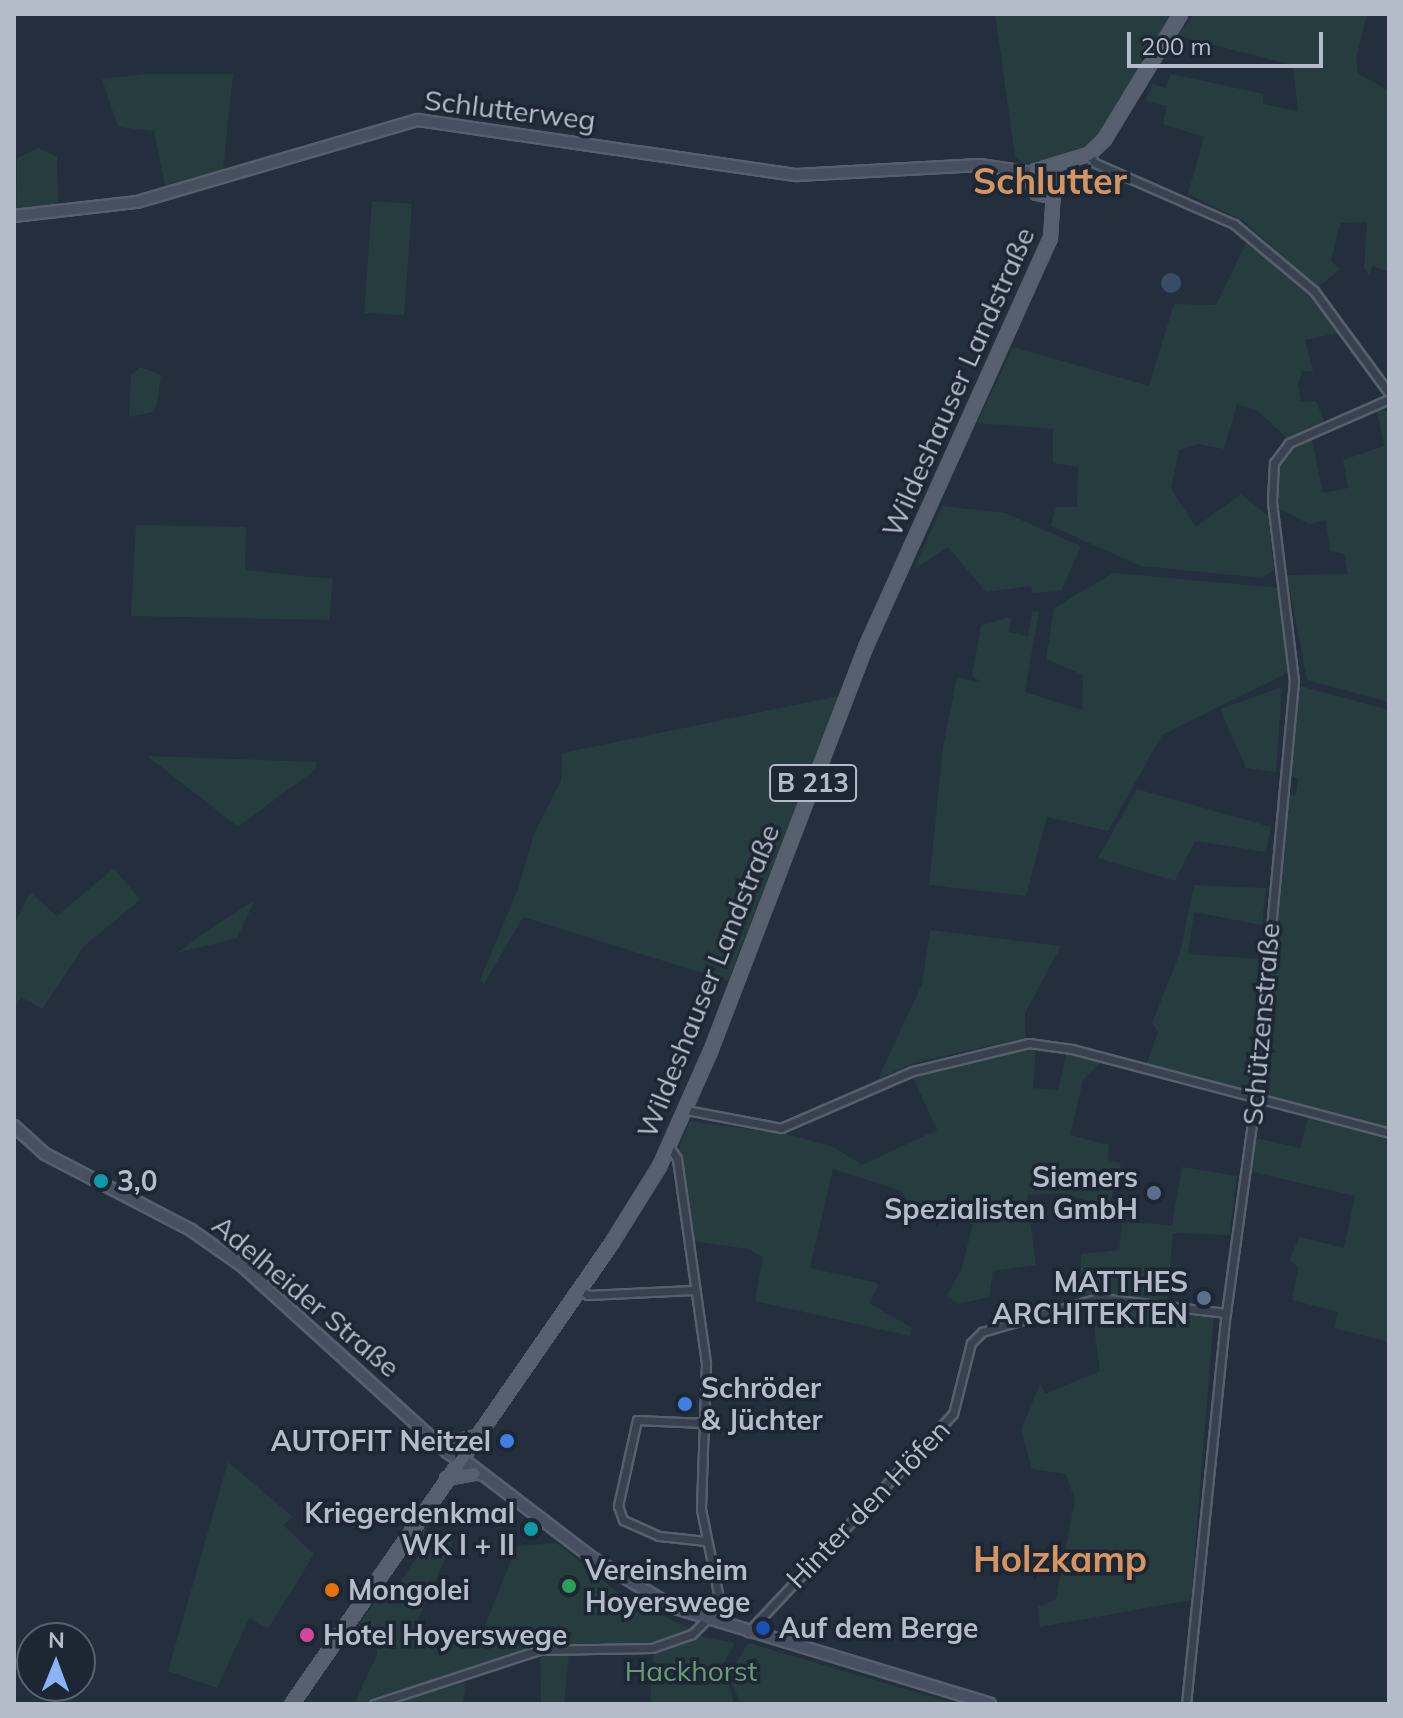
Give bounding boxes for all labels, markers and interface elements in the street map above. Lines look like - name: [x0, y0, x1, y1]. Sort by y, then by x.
- scale bar: [1131, 16, 1327, 66]
- text: 200 m: [1141, 31, 1212, 61]
- street label: Schlutterweg: [423, 83, 597, 137]
- district label: Schlutter: [973, 159, 1127, 203]
- street label: Wildeshauser Landstraße: [875, 222, 1041, 542]
- road number: B 213: [769, 761, 857, 805]
- street label: Wildeshauser Landstraße: [630, 819, 786, 1143]
- street label: Schützenstraße: [1235, 921, 1287, 1127]
- place label: Siemers Spezialisten GmbH: [884, 1160, 1138, 1226]
- place label: 3,0: [117, 1164, 158, 1198]
- marker: 3,0: [92, 1172, 110, 1190]
- marker: Siemers Spezialisten GmbH: [1145, 1184, 1163, 1202]
- street label: Adelheider Straße: [206, 1208, 406, 1384]
- place label: MATTHES ARCHITEKTEN: [992, 1265, 1188, 1331]
- marker: MATTHES ARCHITEKTEN: [1195, 1289, 1213, 1307]
- place label: Schröder & Jüchter: [701, 1371, 823, 1437]
- marker: Schröder & Jüchter: [676, 1395, 694, 1413]
- street label: Hinter den Höfen: [779, 1413, 957, 1595]
- place label: AUTOFIT Neitzel: [271, 1424, 491, 1458]
- marker: AUTOFIT Neitzel: [498, 1432, 516, 1450]
- place label: Kriegerdenkmal WK I + II: [304, 1496, 515, 1562]
- marker: Kriegerdenkmal WK I + II: [522, 1520, 540, 1538]
- district label: Holzkamp: [973, 1537, 1147, 1581]
- place label: Vereinsheim Hoyerswege: [585, 1553, 750, 1619]
- place label: Mongolei: [348, 1573, 470, 1607]
- marker: Vereinsheim Hoyerswege: [560, 1577, 578, 1595]
- marker: Mongolei: [323, 1581, 341, 1599]
- place label: Auf dem Berge: [779, 1611, 978, 1645]
- place label: Hotel Hoyerswege: [323, 1618, 567, 1652]
- marker: Auf dem Berge: [754, 1619, 772, 1637]
- north arrow: [16, 1622, 96, 1702]
- text: N: [48, 1626, 65, 1654]
- marker: Hotel Hoyerswege: [298, 1626, 316, 1644]
- park label: Hackhorst: [625, 1654, 757, 1688]

